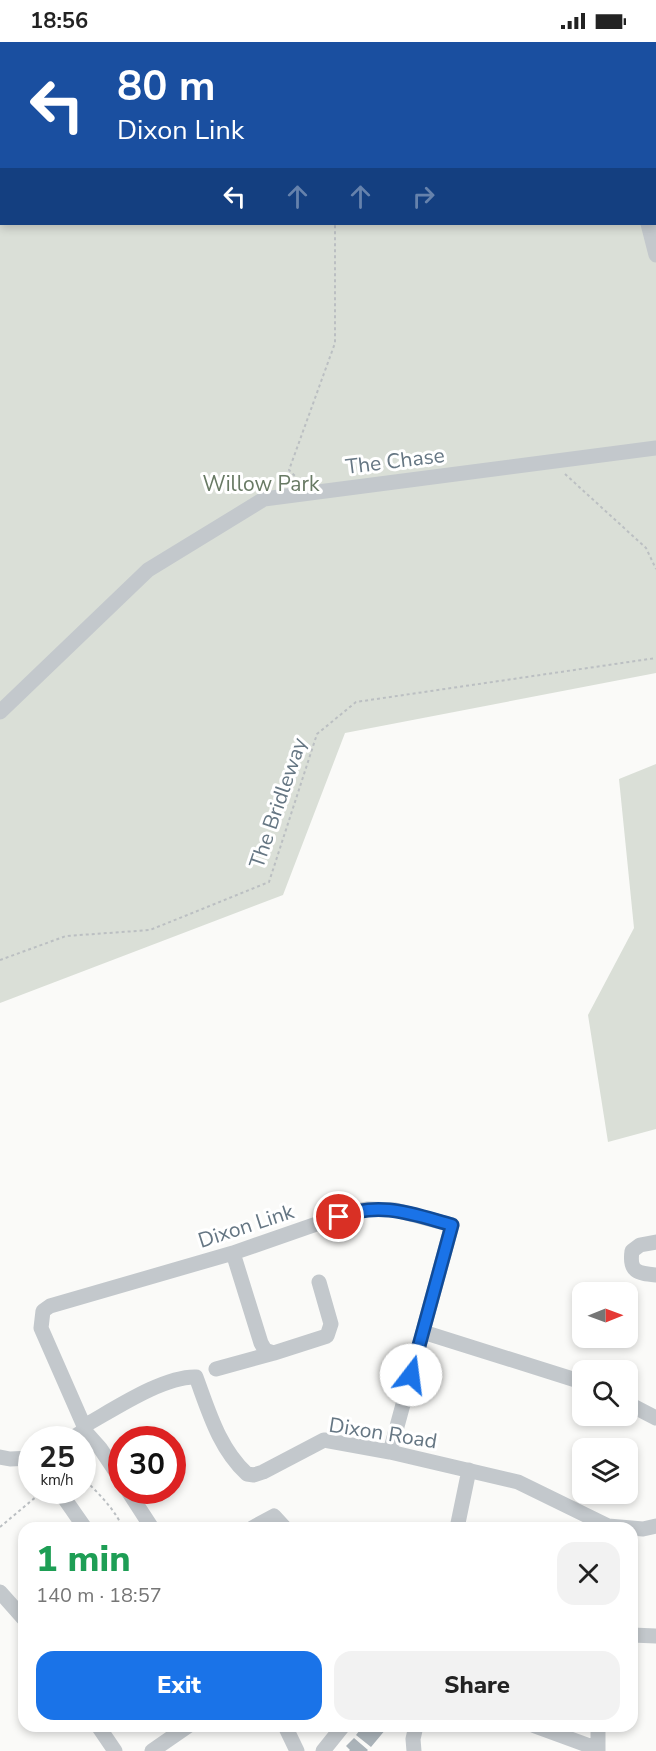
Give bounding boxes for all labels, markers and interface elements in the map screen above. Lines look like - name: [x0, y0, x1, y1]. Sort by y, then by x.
- text: 18:56: [30, 6, 88, 36]
- text: 80 m: [117, 58, 216, 115]
- icon: left: [18, 66, 96, 144]
- text: Dixon Link: [117, 112, 244, 149]
- icon: left: [218, 180, 251, 213]
- icon: ahead: [281, 180, 314, 213]
- icon: ahead: [344, 180, 377, 213]
- icon: right: [407, 180, 440, 213]
- street label: The Chase: [344, 441, 446, 481]
- park label: Willow Park: [203, 470, 320, 498]
- street label: The Bridleway: [243, 734, 314, 872]
- pin: [313, 1191, 364, 1242]
- street label: Dixon Link: [195, 1197, 298, 1255]
- icon: arrive: [322, 1200, 355, 1233]
- north arrow: [572, 1282, 638, 1348]
- map controls: [572, 1282, 638, 1504]
- position arrow: [379, 1343, 443, 1407]
- button: search: [572, 1360, 638, 1426]
- street label: Dixon Road: [327, 1411, 439, 1455]
- speed limit sign: 30: [108, 1426, 186, 1504]
- text: 25: [39, 1437, 75, 1478]
- button: layers: [572, 1438, 638, 1504]
- text: km/h: [40, 1470, 74, 1490]
- text: 1 min: [36, 1535, 131, 1584]
- button: close: [557, 1542, 620, 1605]
- text: 140 m · 18:57: [36, 1582, 162, 1609]
- button: Exit: [36, 1651, 322, 1720]
- button: Share: [334, 1651, 620, 1720]

